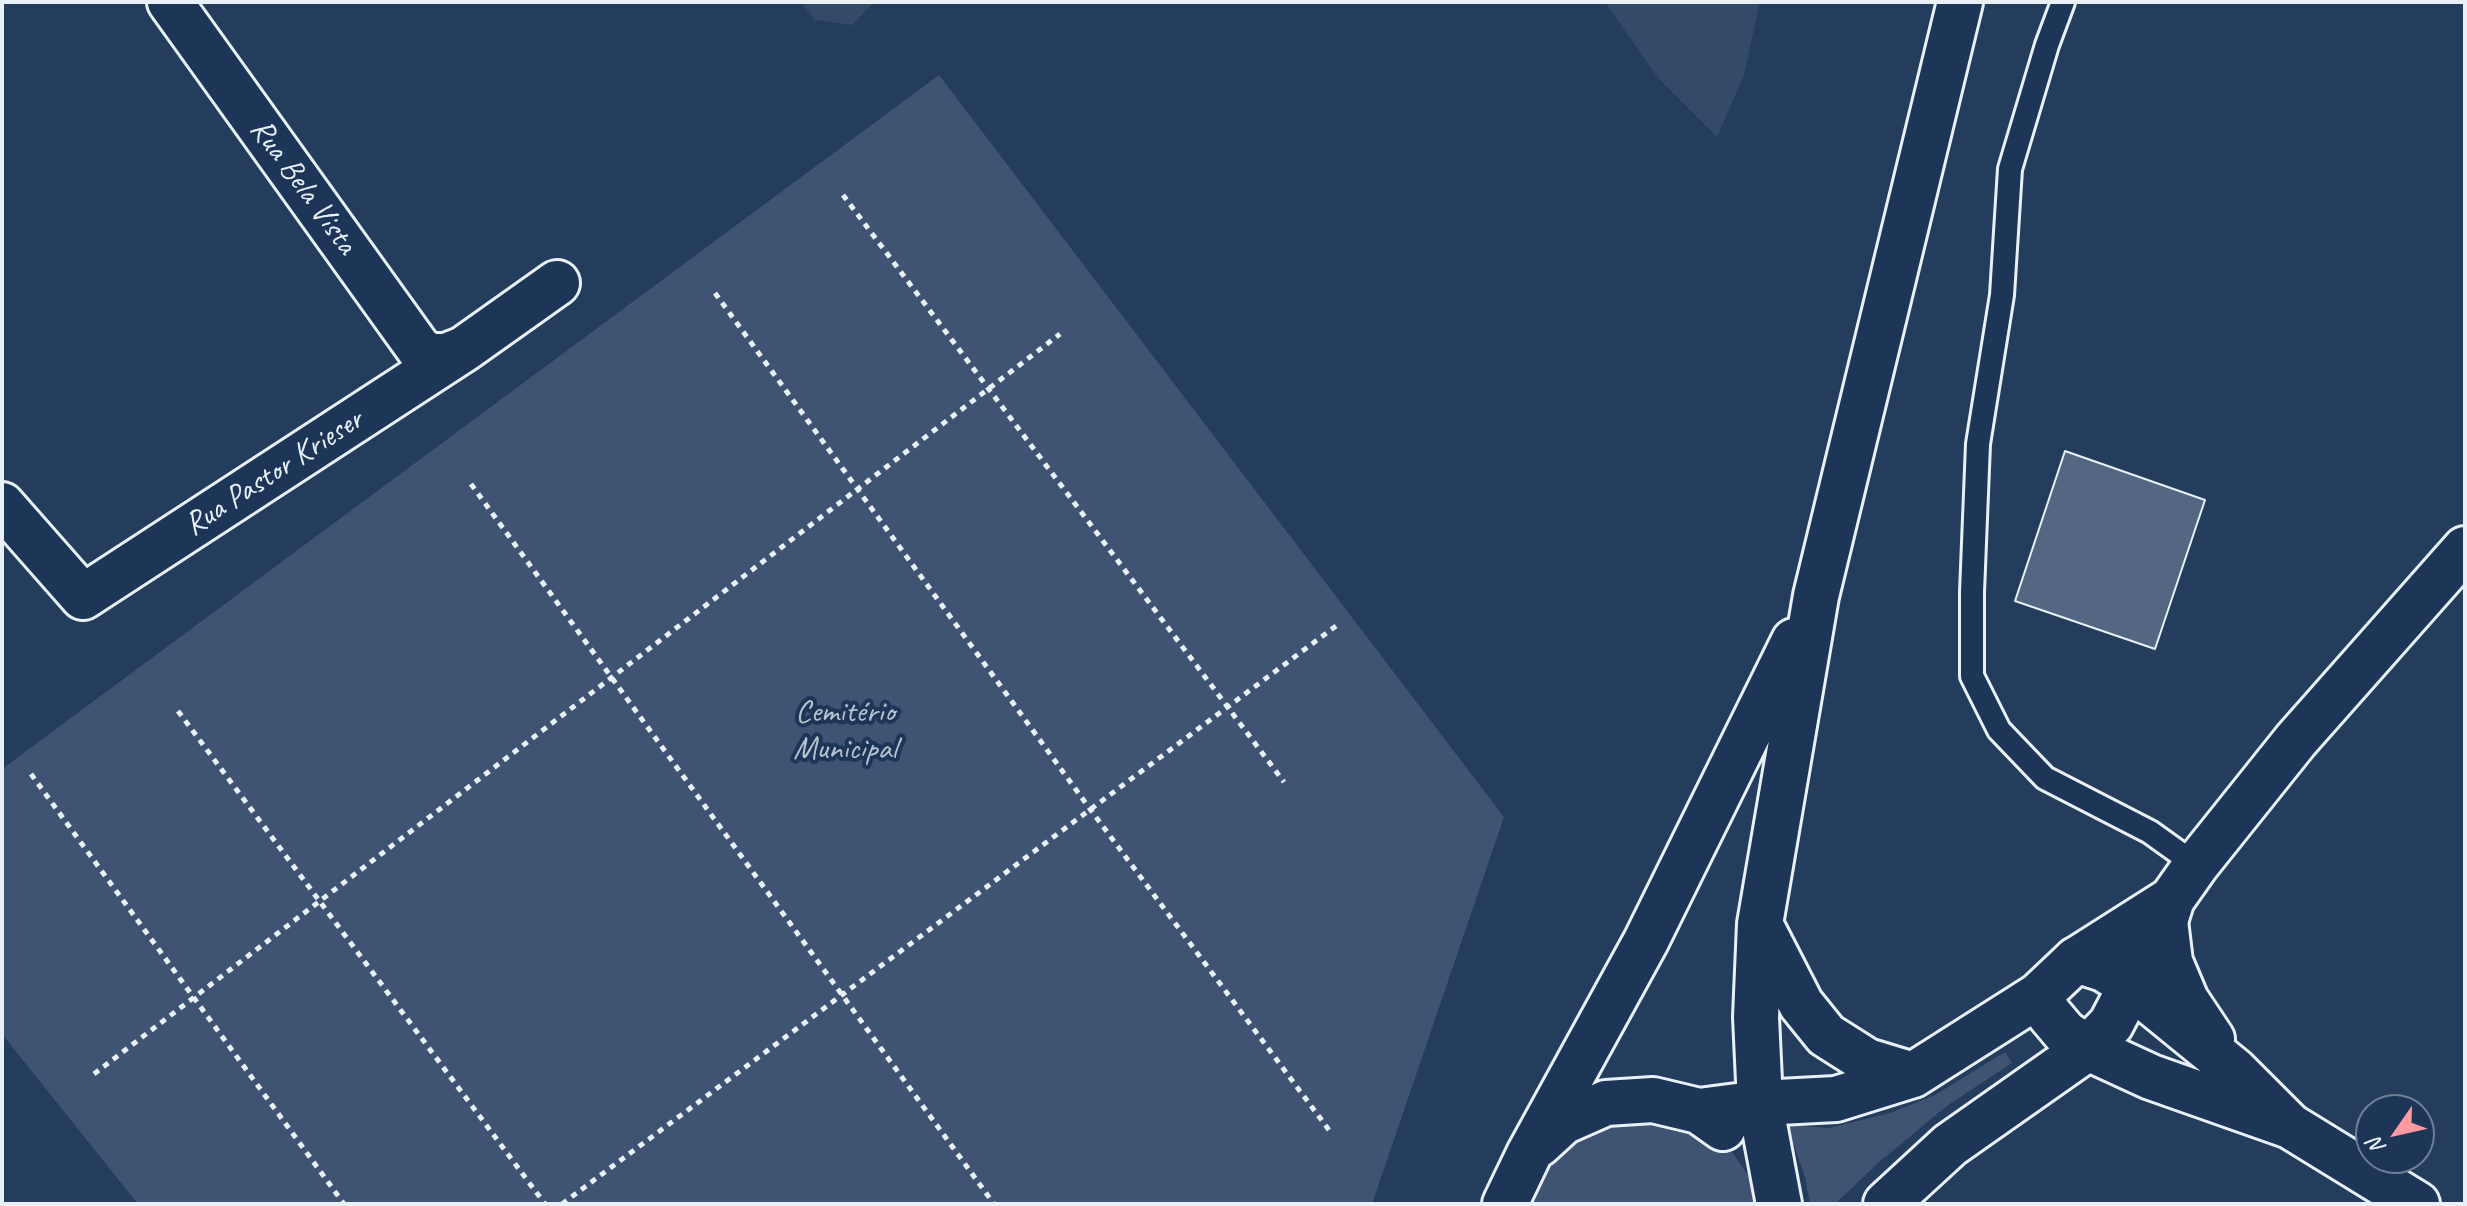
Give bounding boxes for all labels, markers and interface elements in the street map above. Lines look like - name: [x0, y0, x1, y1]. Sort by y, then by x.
- street label: Rua Bela Vista: [241, 112, 365, 262]
- street label: Rua Pastor Krieser: [178, 401, 370, 545]
- park label: Cemitério Municipal: [793, 694, 897, 769]
- north arrow: [2355, 1094, 2435, 1174]
- text: N: [2361, 1133, 2392, 1160]

